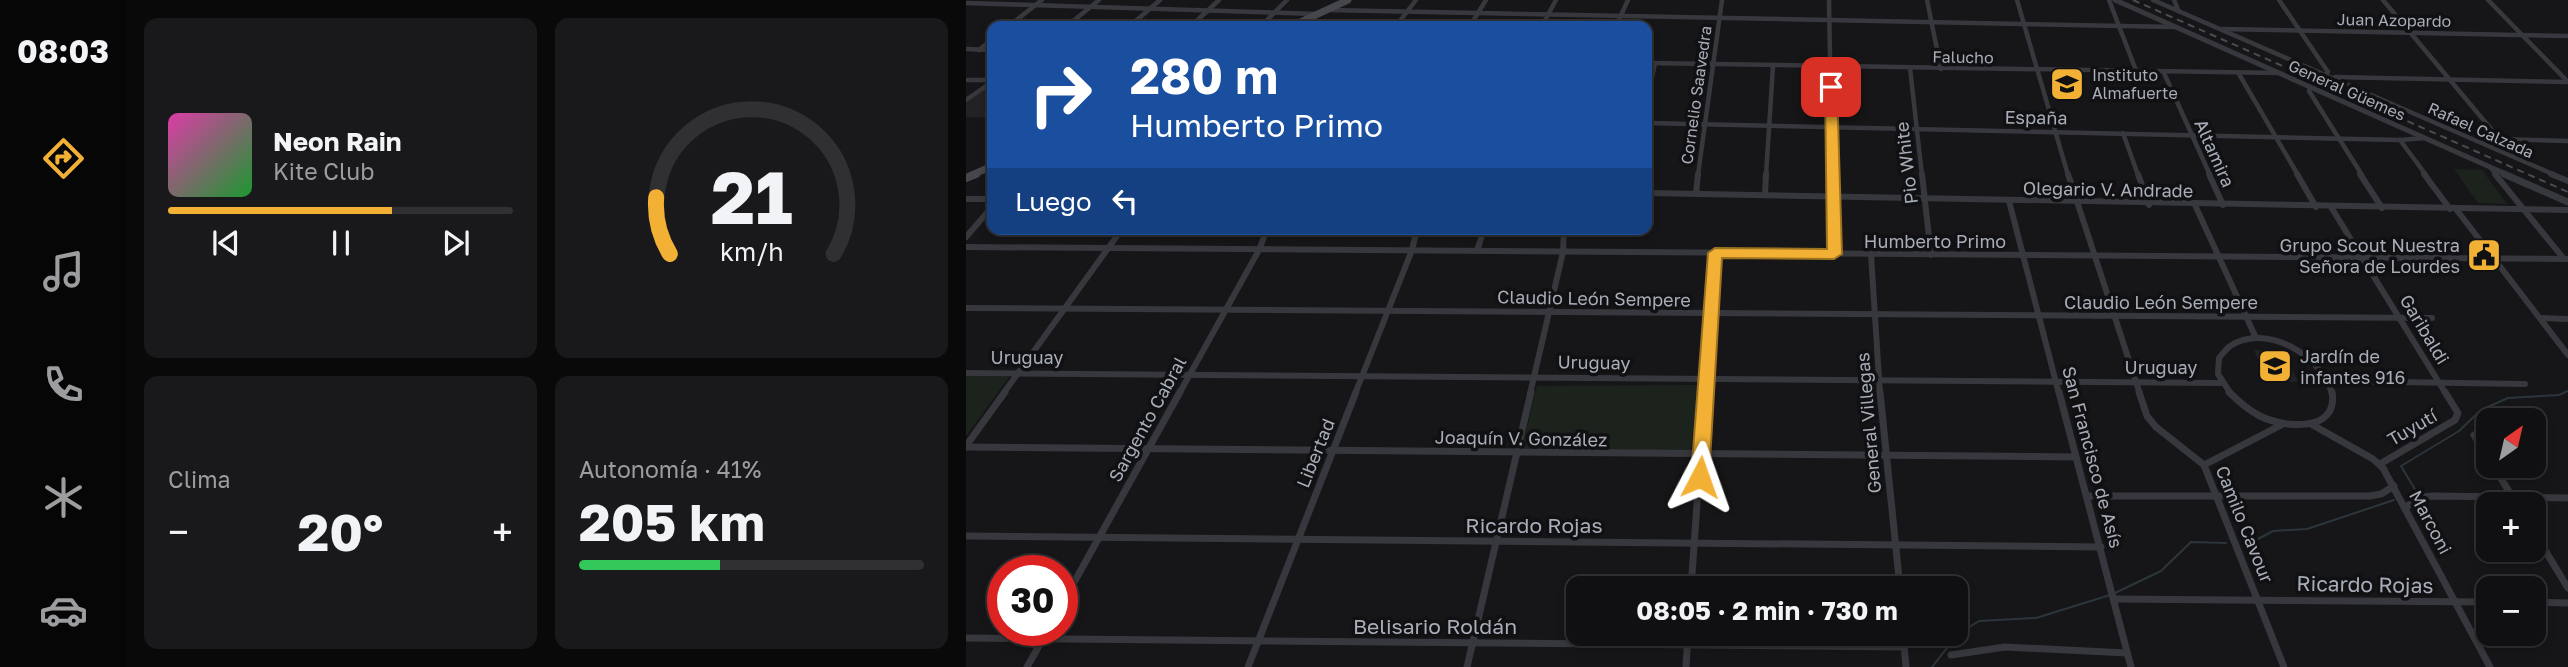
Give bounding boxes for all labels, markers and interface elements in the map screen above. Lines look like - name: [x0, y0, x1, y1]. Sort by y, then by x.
- street label: Juan Azopardo: [2337, 9, 2451, 31]
- street label: Cornelio Saavedra: [1676, 24, 1716, 166]
- text: 08:03: [17, 32, 109, 70]
- text: 280 m: [1130, 46, 1278, 105]
- street label: Falucho: [1932, 46, 1994, 68]
- icon: right: [1015, 49, 1106, 140]
- street label: General Güemes: [2285, 55, 2409, 125]
- pin: [1801, 57, 1861, 117]
- school or university icon: Instituto Almafuerte: [2048, 65, 2086, 103]
- place label: Instituto Almafuerte: [2092, 65, 2178, 103]
- icon: arrive: [1812, 68, 1850, 106]
- street label: Rafael Calzada: [2425, 98, 2537, 162]
- street label: España: [2004, 105, 2068, 129]
- text: Humberto Primo: [1130, 106, 1383, 144]
- street label: Altamira: [2190, 116, 2240, 190]
- street label: Pio White: [1890, 121, 1922, 205]
- text: Neon Rain: [273, 126, 402, 157]
- icon: directions: [39, 134, 88, 183]
- text: 21: [711, 153, 792, 240]
- text: Kite Club: [273, 157, 374, 185]
- street label: Olegario V. Andrade: [2023, 177, 2193, 201]
- icon: left: [1106, 182, 1144, 220]
- text: Luego: [1015, 186, 1092, 217]
- icon: previous: [207, 224, 245, 262]
- icon: pause: [322, 224, 360, 262]
- icon: next: [437, 224, 475, 262]
- street label: Humberto Primo: [1864, 230, 2006, 252]
- place label: Grupo Scout Nuestra Señora de Lourdes: [2280, 234, 2460, 277]
- text: km/h: [720, 236, 783, 267]
- public building icon: Grupo Scout Nuestra Señora de Lourdes: [2465, 236, 2503, 274]
- icon: music: [39, 247, 88, 296]
- street label: Claudio León Sempere: [1497, 285, 1691, 311]
- street label: Garibaldi: [2396, 290, 2454, 368]
- street label: Claudio León Sempere: [2064, 291, 2258, 313]
- place label: Jardín de infantes 916: [2300, 345, 2405, 388]
- street label: Uruguay: [991, 346, 1063, 368]
- school or university icon: Jardín de infantes 916: [2256, 347, 2294, 385]
- street label: Uruguay: [1557, 350, 1631, 374]
- street label: Sargento Cabral: [1104, 352, 1191, 485]
- street label: General Villegas: [1851, 352, 1885, 494]
- street label: Uruguay: [2125, 356, 2197, 378]
- icon: phone: [39, 360, 88, 409]
- street label: San Francisco de Asís: [2058, 364, 2128, 550]
- street label: Tuyutí: [2383, 404, 2442, 450]
- north arrow: [2476, 408, 2546, 478]
- map controls: [2476, 408, 2546, 646]
- street label: Libertad: [1291, 415, 1339, 491]
- street label: Joaquín V. González: [1435, 425, 1607, 451]
- position arrow: [1663, 440, 1737, 514]
- text: Autonomía · 41%: [579, 455, 761, 483]
- street label: Camilo Cavour: [2211, 462, 2279, 586]
- text: Clima: [168, 465, 231, 493]
- icon: climate: [39, 473, 88, 522]
- street label: Marconi: [2405, 486, 2457, 558]
- text: 205 km: [579, 490, 765, 552]
- button: +: [2476, 492, 2546, 562]
- text: 20°: [298, 500, 383, 562]
- text: −: [168, 509, 189, 554]
- text: +: [492, 509, 513, 554]
- street label: Ricardo Rojas: [1465, 512, 1603, 538]
- speed limit sign: 30: [987, 555, 1078, 646]
- street label: Ricardo Rojas: [2296, 570, 2434, 598]
- button: −: [2476, 576, 2546, 646]
- icon: car: [39, 586, 88, 635]
- text: 08:05 · 2 min · 730 m: [1636, 595, 1898, 626]
- street label: Belisario Roldán: [1353, 613, 1517, 639]

